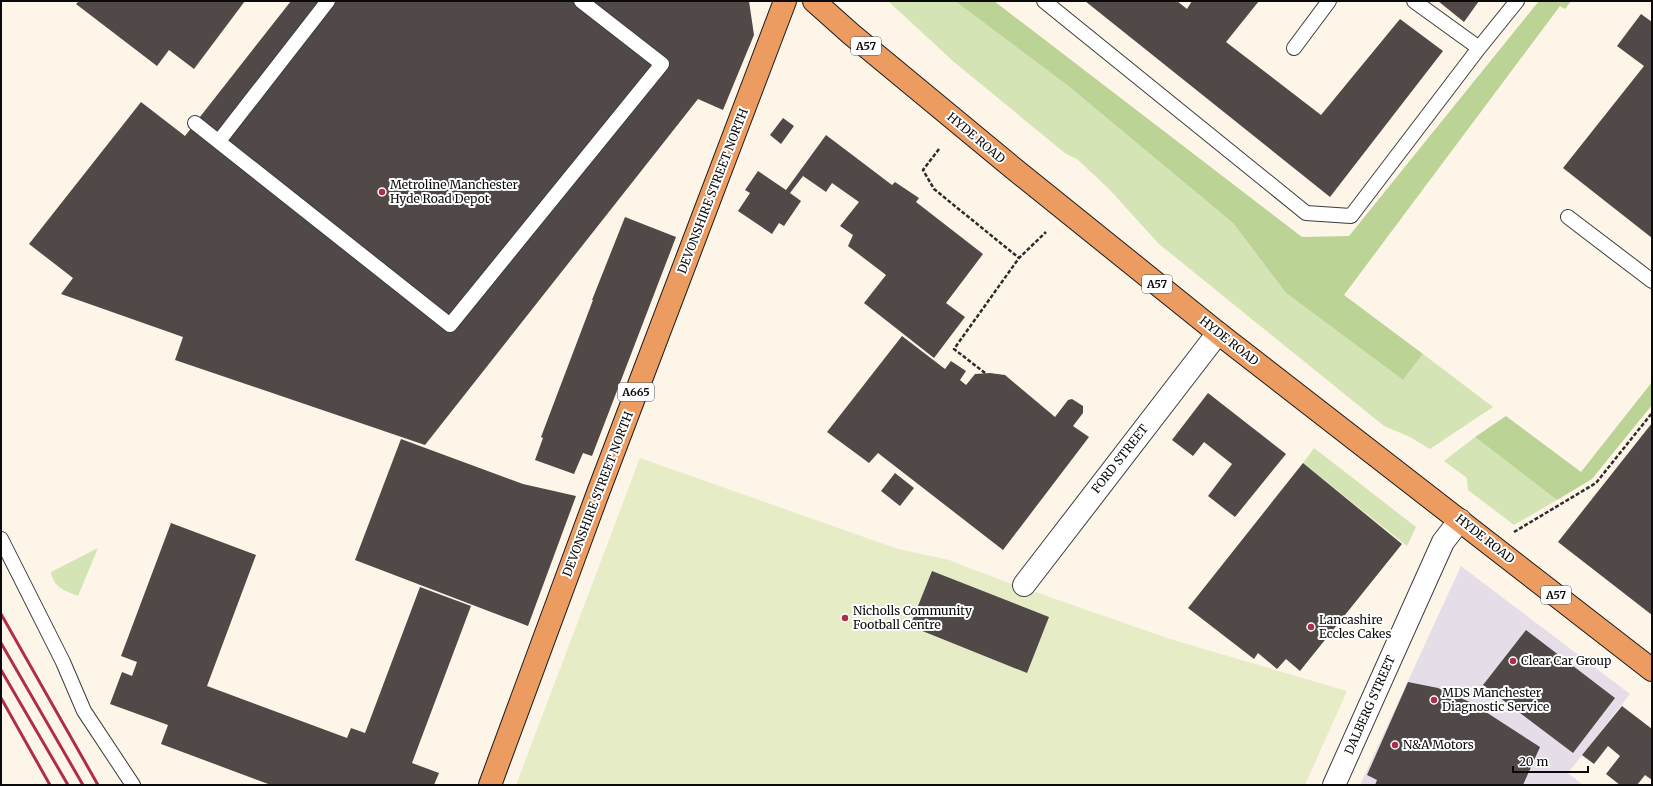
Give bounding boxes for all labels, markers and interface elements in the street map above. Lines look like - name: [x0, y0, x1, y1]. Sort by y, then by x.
- road number: A57: [851, 37, 881, 55]
- street label: DEVONSHIRE STREET NORTH: [674, 106, 751, 276]
- street label: HYDE ROAD: [944, 109, 1008, 166]
- place label: Metroline Manchester Hyde Road Depot: [390, 177, 518, 206]
- marker: Metroline Manchester Hyde Road Depot: [377, 187, 387, 197]
- road number: A57: [1142, 275, 1172, 293]
- street label: HYDE ROAD: [1197, 313, 1262, 368]
- road number: A665: [618, 383, 654, 401]
- street label: DEVONSHIRE STREET NORTH: [559, 409, 636, 579]
- street label: FORD STREET: [1088, 421, 1152, 496]
- street label: HYDE ROAD: [1453, 511, 1518, 566]
- road number: A57: [1541, 586, 1571, 604]
- place label: Nicholls Community Football Centre: [853, 603, 972, 632]
- place label: Lancashire Eccles Cakes: [1319, 612, 1391, 641]
- marker: Nicholls Community Football Centre: [840, 613, 850, 623]
- marker: Lancashire Eccles Cakes: [1306, 622, 1316, 632]
- street label: DALBERG STREET: [1341, 652, 1398, 757]
- place label: Clear Car Group: [1521, 653, 1611, 668]
- marker: Clear Car Group: [1508, 656, 1518, 666]
- place label: MDS Manchester Diagnostic Service: [1442, 685, 1549, 714]
- marker: MDS Manchester Diagnostic Service: [1429, 695, 1439, 705]
- place label: N&A Motors: [1403, 737, 1474, 752]
- marker: N&A Motors: [1390, 740, 1400, 750]
- scale bar: [1513, 748, 1588, 774]
- text: 20 m: [1519, 754, 1548, 769]

